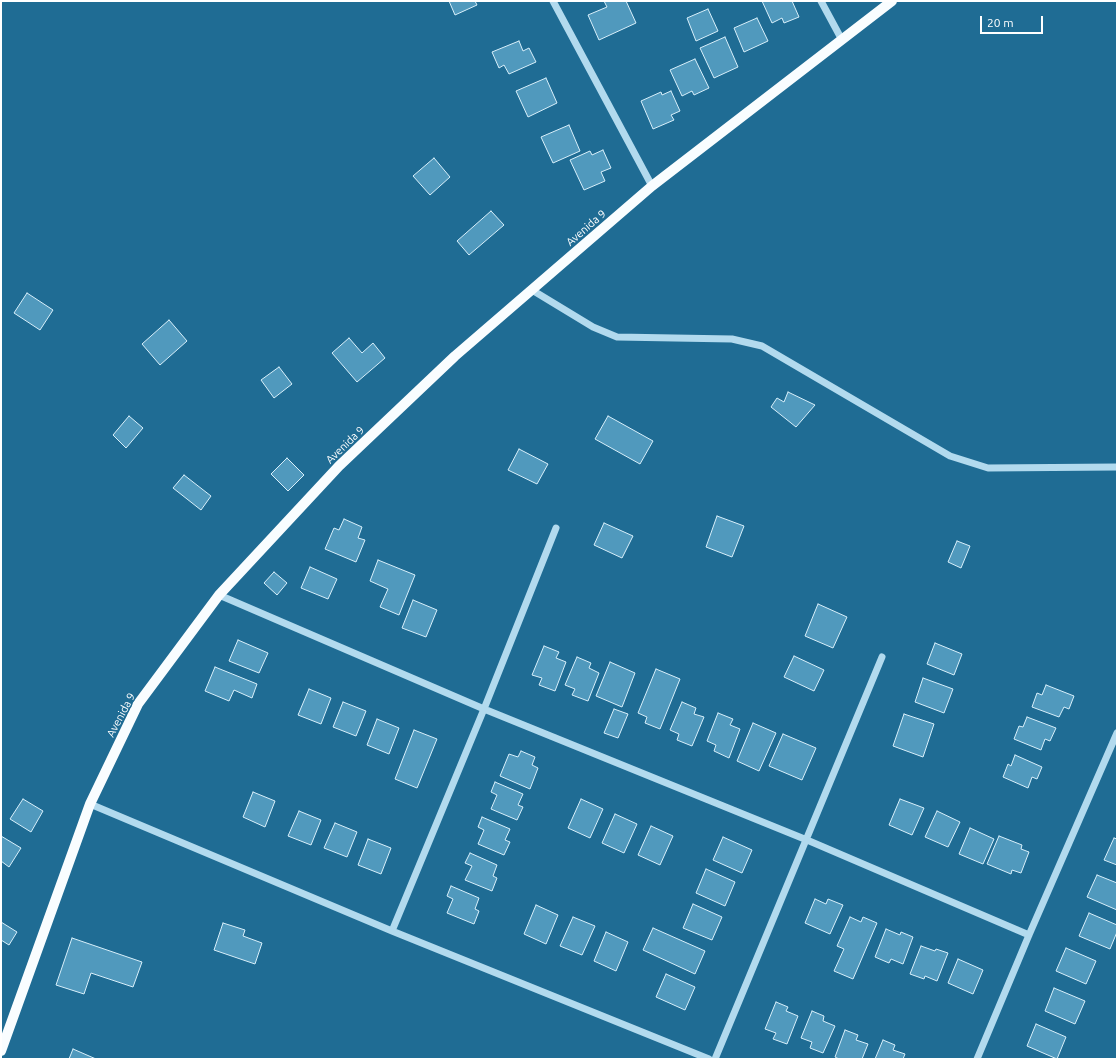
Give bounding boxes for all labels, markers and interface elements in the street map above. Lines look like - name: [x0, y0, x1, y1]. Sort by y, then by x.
- scale bar: [982, 8, 1045, 34]
- text: 20 m: [987, 16, 1014, 29]
- street label: Avenida 9: [563, 207, 609, 249]
- street label: Avenida 9: [323, 424, 367, 466]
- street label: Avenida 9: [104, 691, 138, 739]

